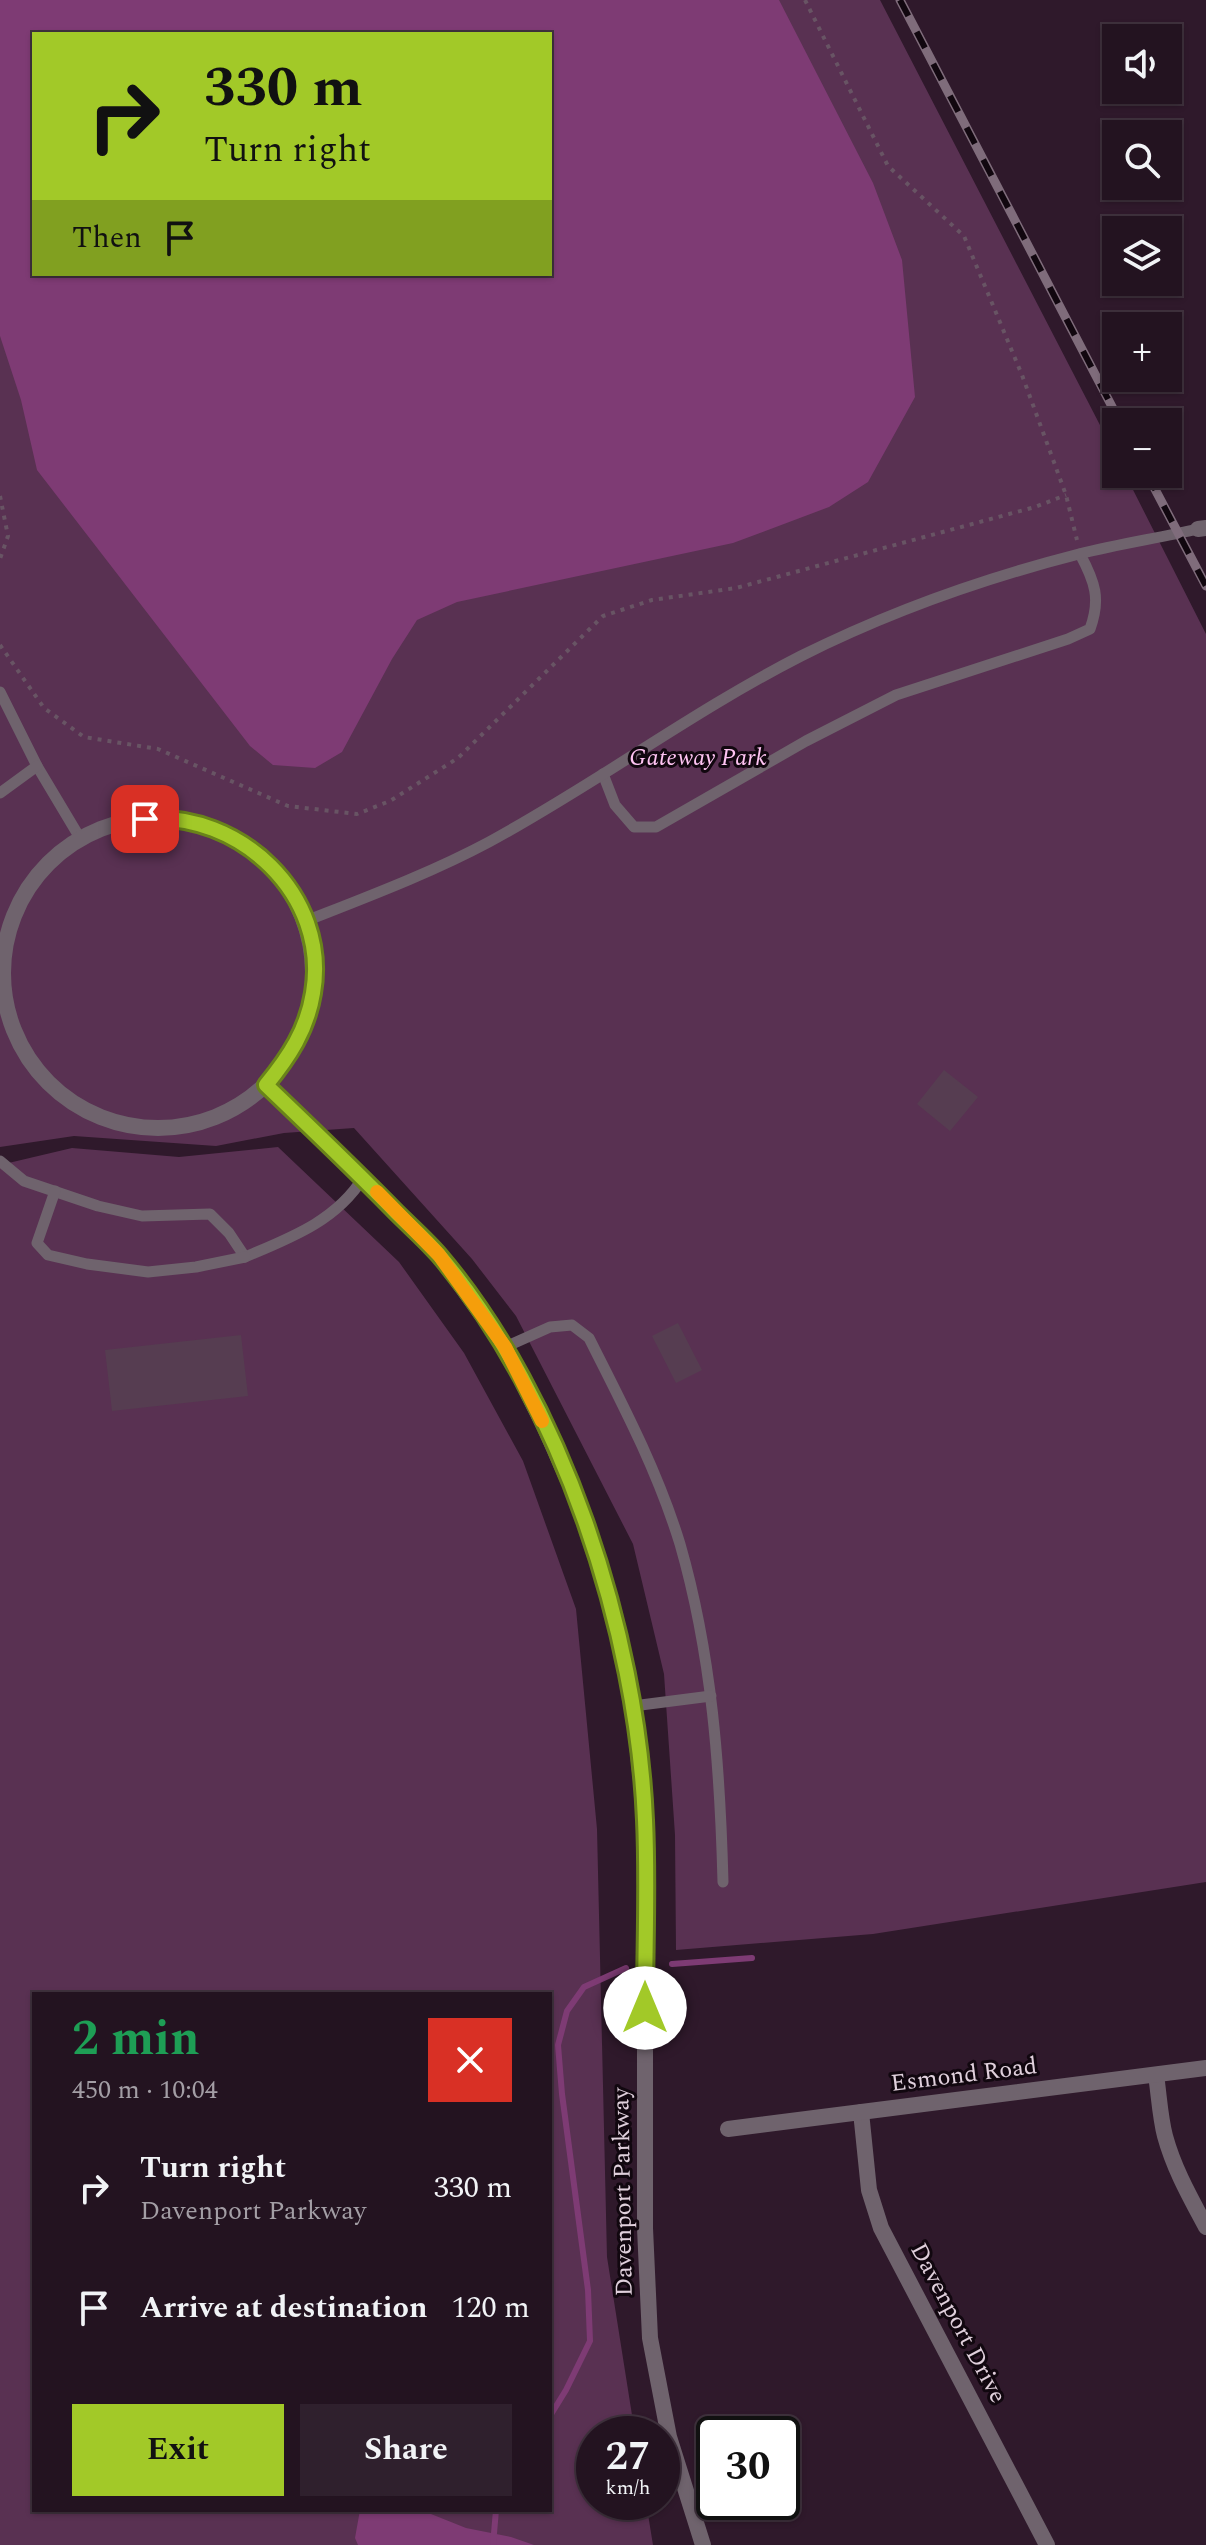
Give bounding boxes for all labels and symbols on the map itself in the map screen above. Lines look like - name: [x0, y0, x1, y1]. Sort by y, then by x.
- park label: Gateway Park: [629, 740, 767, 776]
- pin: [111, 785, 179, 853]
- position arrow: [603, 1966, 687, 2050]
- street label: Esmond Road: [889, 2048, 1039, 2102]
- street label: Davenport Parkway: [603, 2086, 643, 2297]
- street label: Davenport Drive: [901, 2236, 1015, 2410]
- speed limit sign: 30: [696, 2416, 800, 2520]

